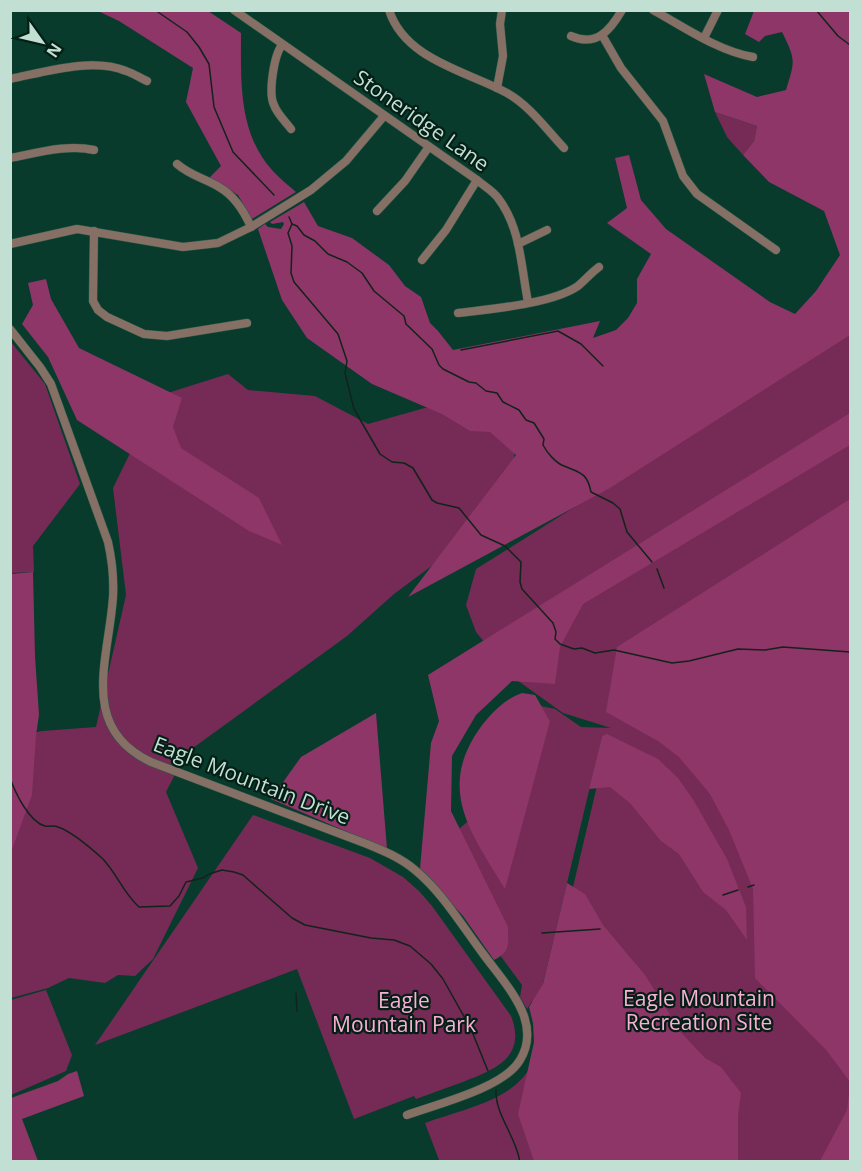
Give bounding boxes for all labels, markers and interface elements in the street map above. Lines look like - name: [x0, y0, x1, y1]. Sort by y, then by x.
- north arrow: [12, 12, 72, 72]
- text: N: [42, 39, 67, 62]
- street label: Stoneridge Lane: [349, 63, 495, 177]
- street label: Eagle Mountain Drive: [150, 730, 354, 830]
- park label: Eagle Mountain Recreation Site: [623, 984, 775, 1036]
- park label: Eagle Mountain Park: [332, 986, 476, 1038]

